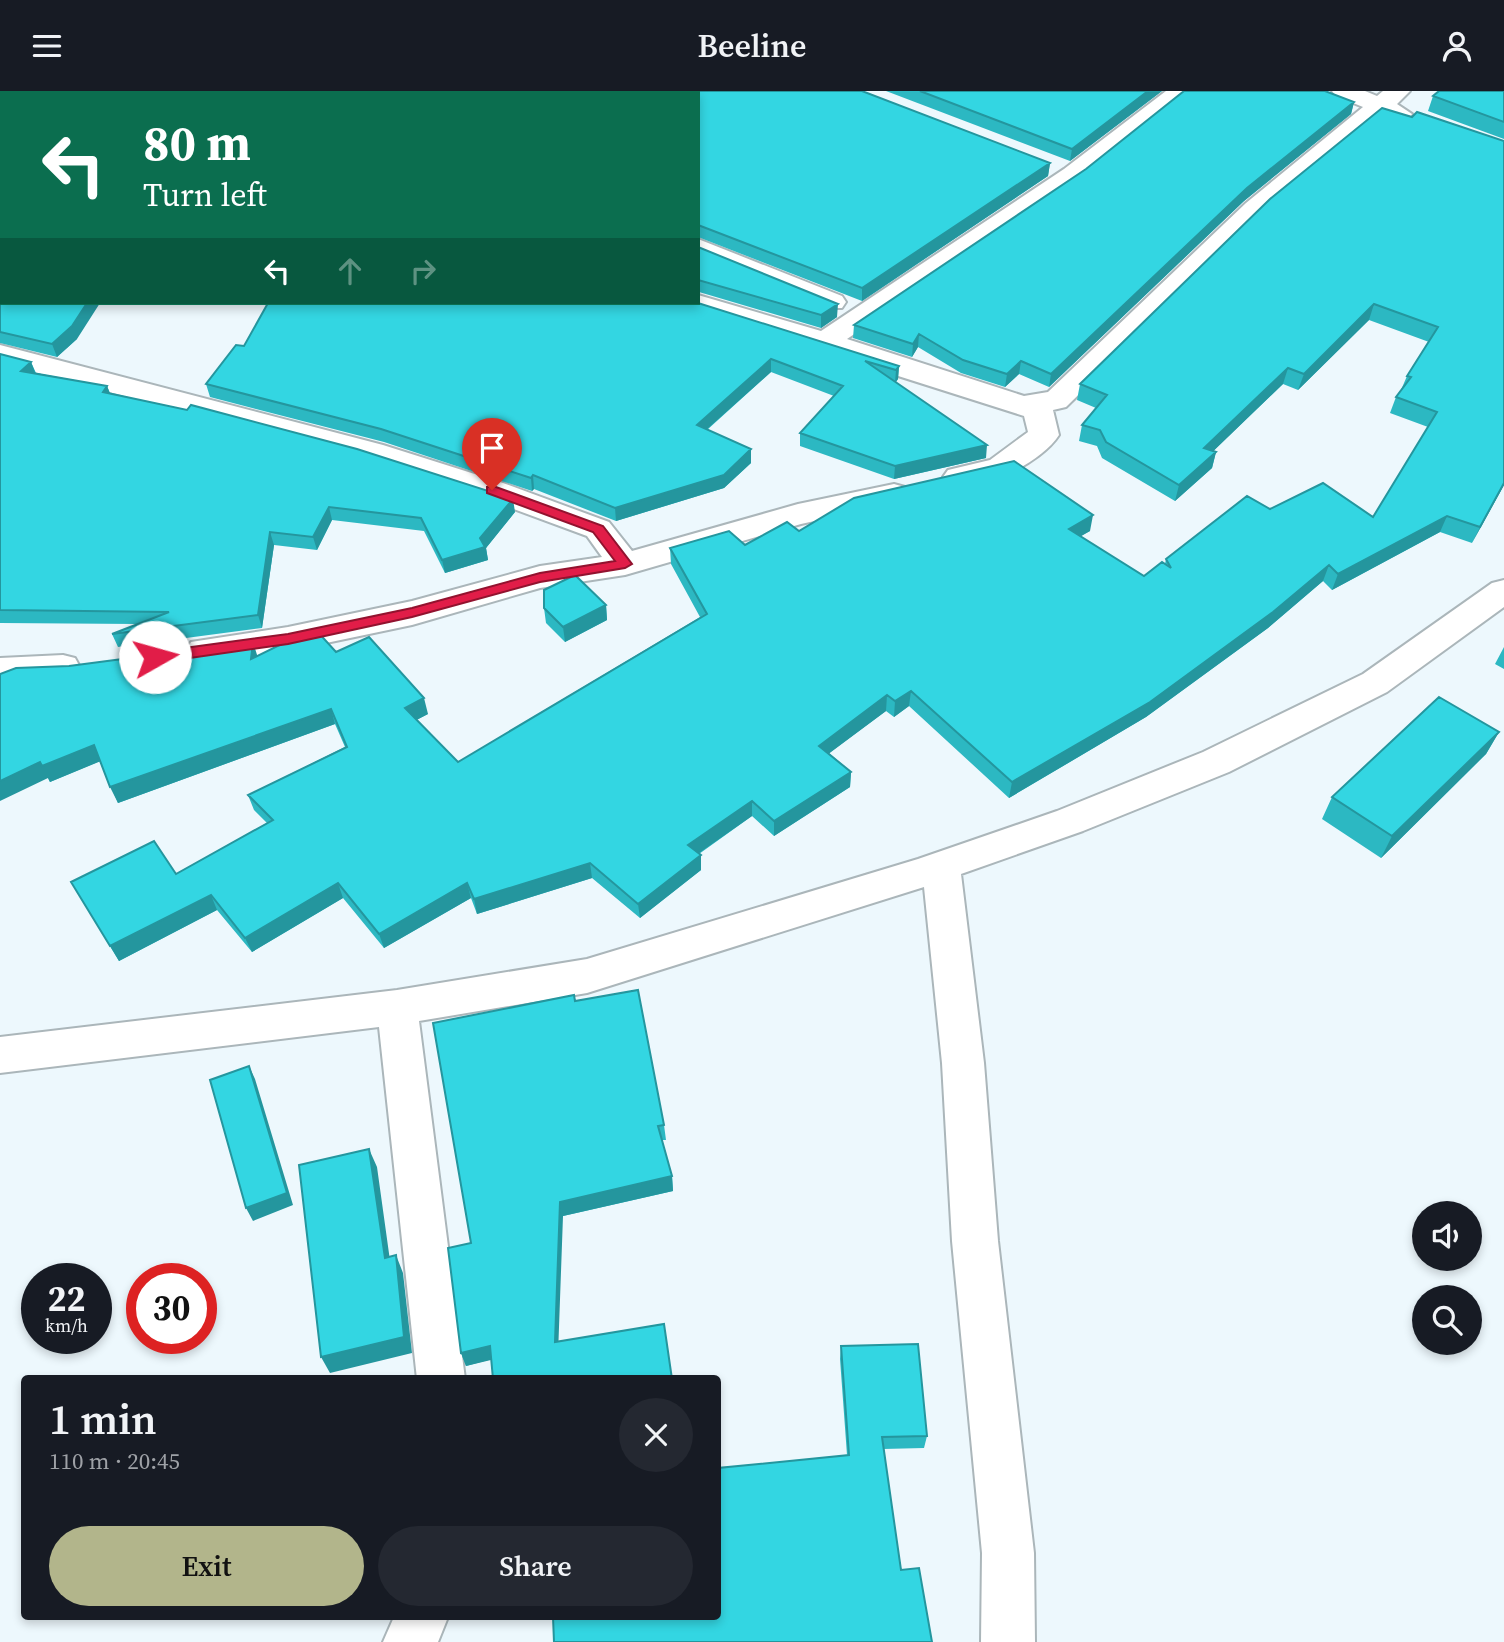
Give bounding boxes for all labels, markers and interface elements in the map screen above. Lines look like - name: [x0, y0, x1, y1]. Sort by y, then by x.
- text: Beeline: [698, 24, 806, 68]
- icon: menu: [28, 27, 66, 65]
- icon: person: [1438, 27, 1476, 65]
- text: 80 m: [143, 109, 251, 176]
- icon: left: [28, 119, 119, 210]
- text: Turn left: [143, 173, 267, 217]
- icon: left: [258, 252, 296, 290]
- icon: ahead: [331, 252, 369, 290]
- icon: right: [404, 252, 442, 290]
- pin: [462, 418, 522, 490]
- icon: arrive: [473, 429, 511, 467]
- position arrow: [118, 620, 192, 694]
- map controls: [1412, 1201, 1482, 1355]
- button: sound: [1412, 1201, 1482, 1271]
- speed limit sign: 30: [126, 1263, 217, 1354]
- text: 22: [48, 1275, 85, 1323]
- button: search: [1412, 1285, 1482, 1355]
- text: km/h: [45, 1313, 88, 1338]
- text: 1 min: [49, 1390, 157, 1448]
- button: close: [619, 1398, 693, 1472]
- text: 110 m · 20:45: [49, 1445, 180, 1477]
- button: Exit: [49, 1526, 364, 1606]
- button: Share: [378, 1526, 693, 1606]

